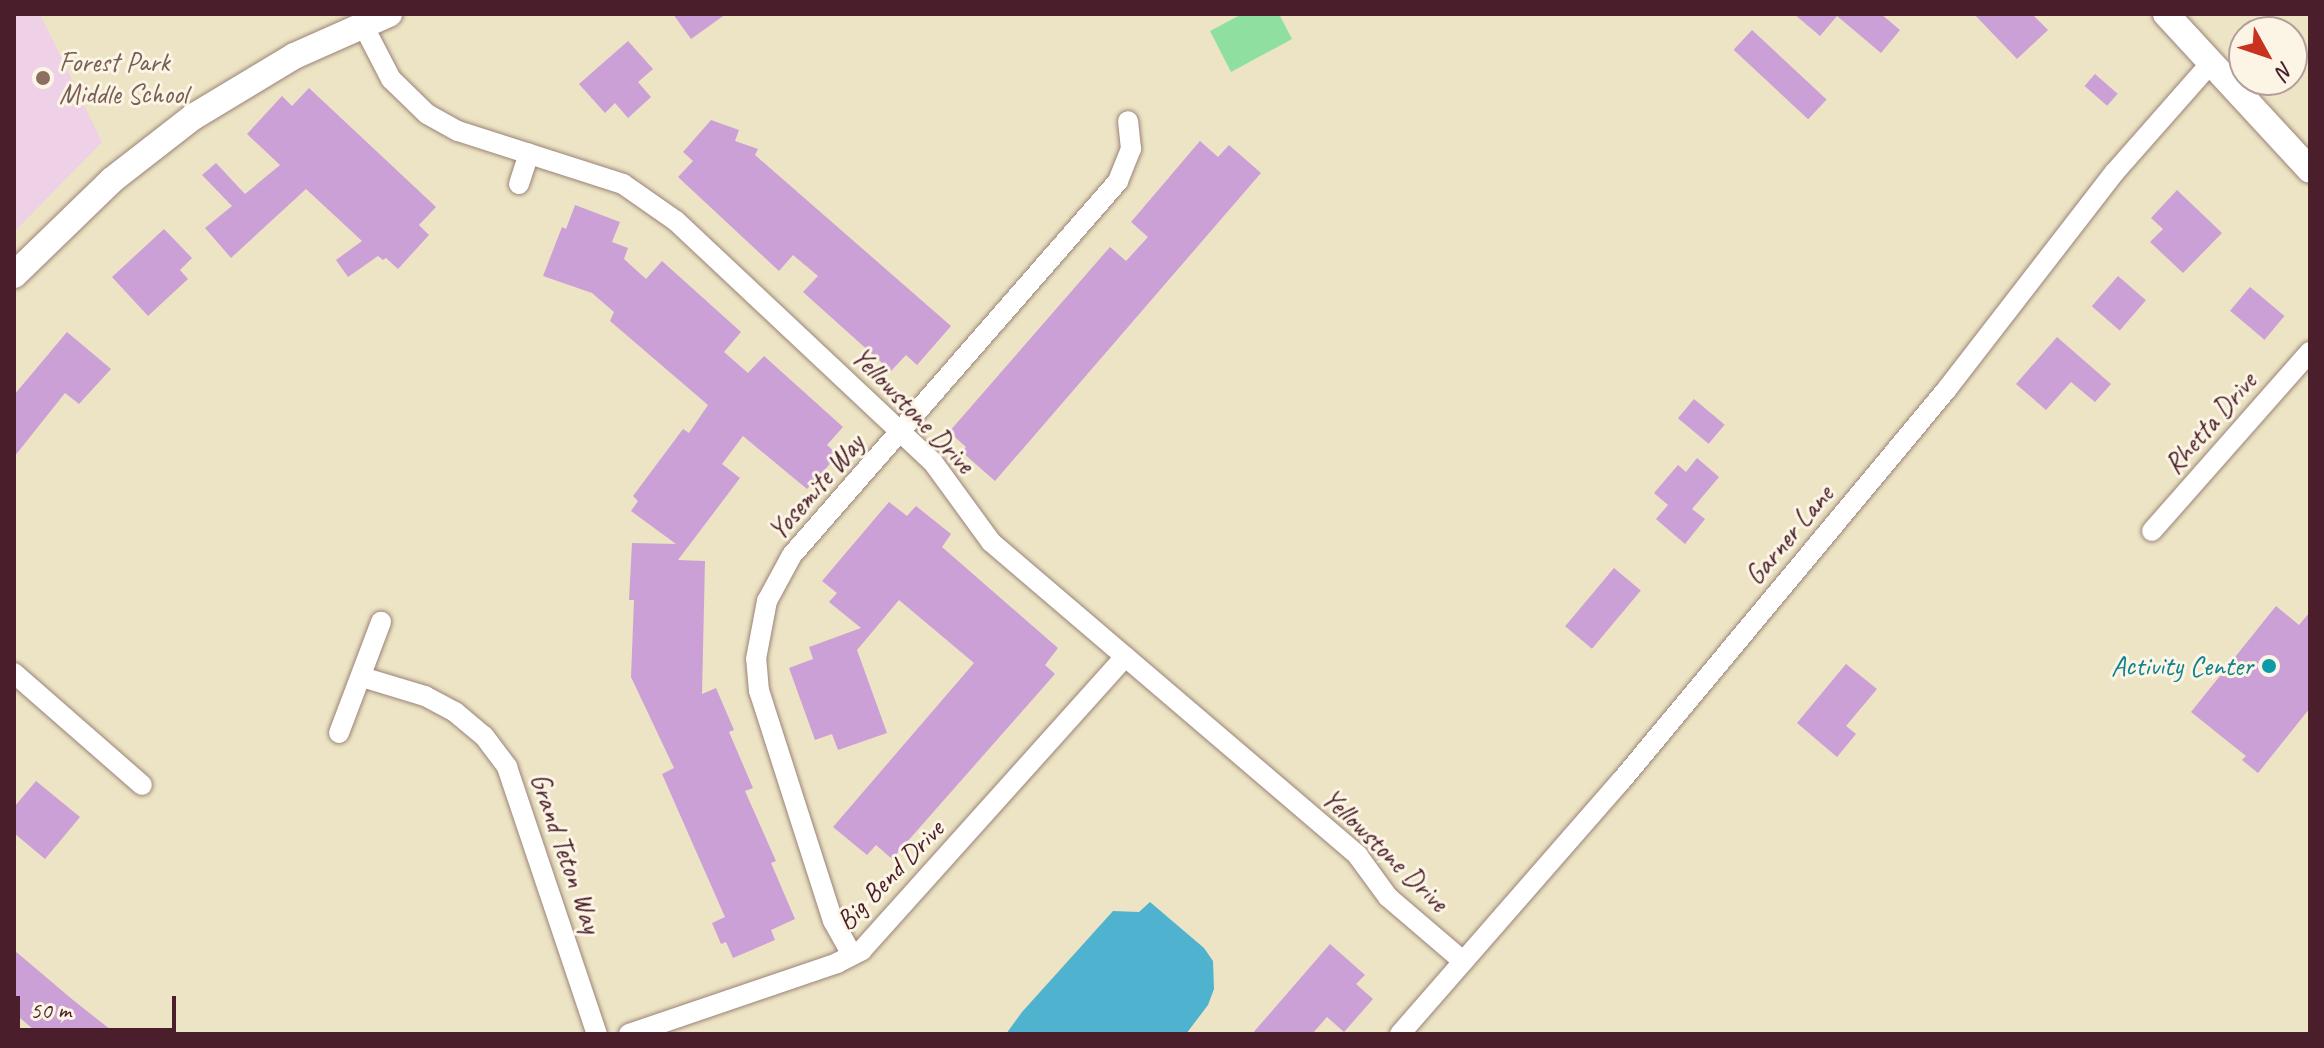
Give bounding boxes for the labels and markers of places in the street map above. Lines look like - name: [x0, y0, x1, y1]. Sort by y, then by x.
- place label: Forest Park Middle School: [59, 45, 187, 111]
- marker: Forest Park Middle School: [34, 69, 52, 87]
- place label: Activity Center: [2111, 649, 2253, 683]
- marker: Activity Center: [2260, 657, 2278, 675]

